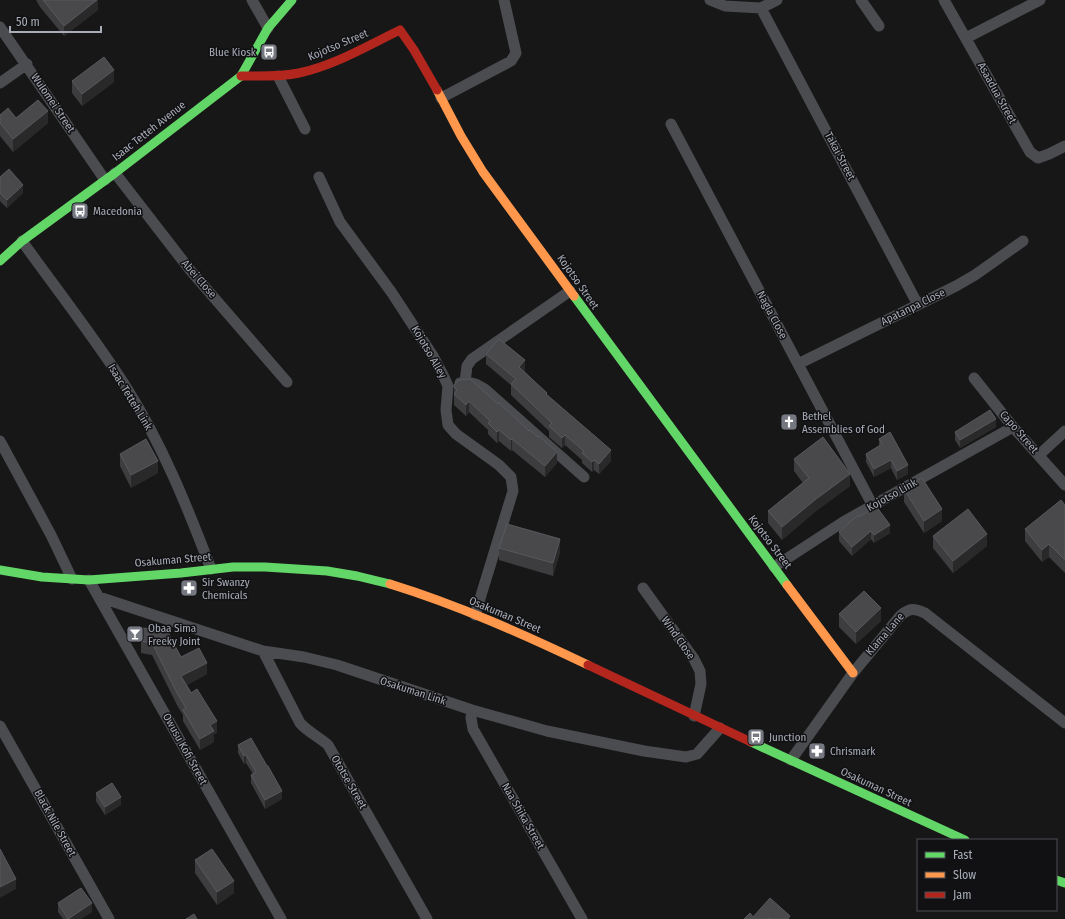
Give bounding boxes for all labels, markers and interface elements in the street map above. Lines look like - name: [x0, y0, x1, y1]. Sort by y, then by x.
- scale bar: [10, 8, 101, 34]
- text: 50 m: [16, 15, 40, 29]
- street label: Kojotso Street: [306, 26, 370, 63]
- bus stop icon: Blue Kiosk: [259, 42, 279, 62]
- place label: Blue Kiosk: [209, 46, 257, 59]
- street label: Asaadua Street: [975, 60, 1019, 126]
- street label: Wulomei Street: [28, 71, 78, 135]
- street label: Isaac Tetteh Avenue: [110, 98, 188, 164]
- street label: Takai Street: [822, 130, 858, 183]
- bus stop icon: Macedonia: [70, 201, 90, 221]
- place label: Macedonia: [93, 205, 142, 218]
- street label: Kojotso Street: [554, 252, 602, 312]
- street label: Abei Close: [179, 257, 219, 301]
- street label: Apatanpa Close: [879, 286, 947, 328]
- street label: Nagla Close: [754, 289, 790, 341]
- street label: Kojotso Alley: [409, 323, 449, 381]
- street label: Isaac Tetteh Link: [105, 362, 155, 433]
- street label: Capo Street: [997, 408, 1041, 456]
- place label: Bethel Assemblies of God: [802, 410, 885, 436]
- church icon: Bethel Assemblies of God: [779, 412, 799, 432]
- street label: Kojotso Link: [865, 476, 920, 514]
- street label: Kojotso Street: [746, 513, 795, 572]
- street label: Osakuman Street: [134, 550, 212, 570]
- place label: Sir Swanzy Chemicals: [202, 576, 250, 602]
- pharmacy icon: Sir Swanzy Chemicals: [179, 578, 199, 598]
- street label: Osakuman Street: [467, 594, 543, 636]
- street label: Klama Lane: [863, 610, 907, 658]
- street label: Wind Close: [658, 614, 698, 662]
- place label: Obaa Sima Freeky Joint: [148, 622, 201, 648]
- bar icon: Obaa Sima Freeky Joint: [125, 624, 145, 644]
- street label: Osakuman Link: [378, 674, 448, 708]
- street label: Owusu Kofi Street: [160, 711, 210, 787]
- bus stop icon: Junction: [746, 727, 766, 747]
- place label: Junction: [769, 731, 806, 744]
- pharmacy icon: Chrismark: [807, 741, 827, 761]
- place label: Chrismark: [830, 745, 876, 758]
- street label: Ototse Street: [328, 753, 370, 811]
- street label: Osakuman Street: [838, 765, 914, 809]
- street label: Naa Shika Street: [499, 781, 547, 852]
- street label: Black Nile Street: [31, 787, 79, 859]
- legend: [917, 839, 1057, 911]
- text: Fast: [953, 848, 972, 862]
- text: Slow: [953, 868, 976, 882]
- text: Jam: [953, 888, 971, 902]

